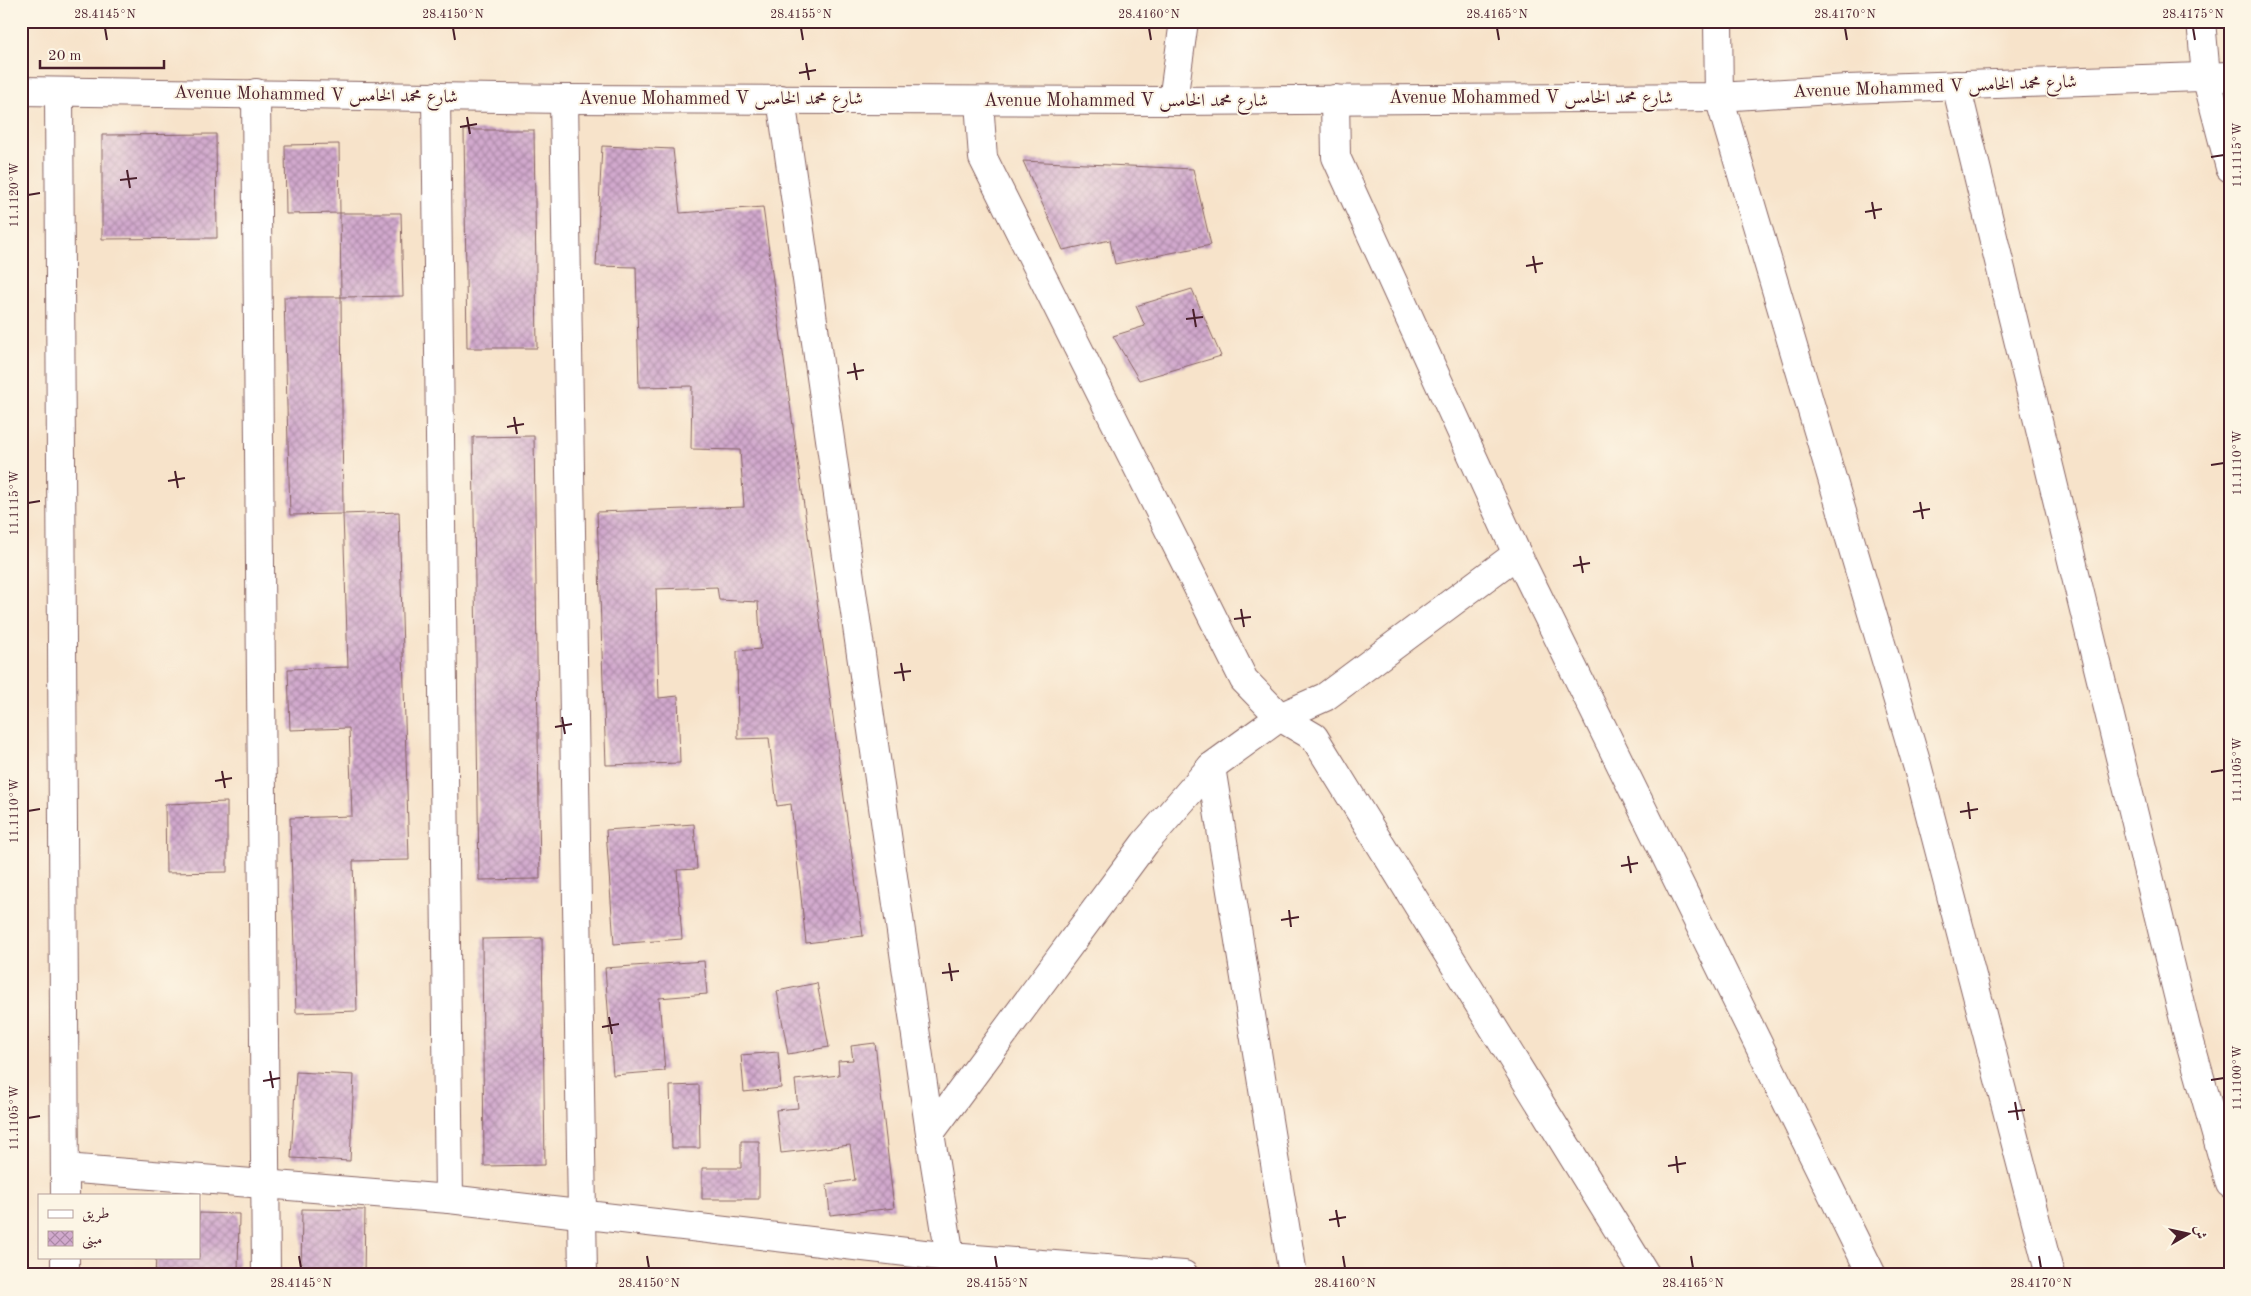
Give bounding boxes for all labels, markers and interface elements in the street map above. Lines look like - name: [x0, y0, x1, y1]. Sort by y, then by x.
- text: 28.4145°N: [74, 8, 136, 21]
- text: 28.4150°N: [422, 8, 484, 21]
- text: 28.4155°N: [770, 8, 832, 21]
- text: 28.4165°N: [1466, 8, 1528, 21]
- text: 28.4175°N: [2162, 8, 2224, 21]
- text: 28.4160°N: [1118, 9, 1180, 21]
- text: 28.4170°N: [1814, 9, 1876, 21]
- scale bar: [40, 38, 164, 70]
- text: 20 m: [48, 49, 82, 64]
- street label: Avenue Mohammed V شارع محمد الخامس: [1793, 73, 2077, 106]
- street label: Avenue Mohammed V شارع محمد الخامس: [174, 84, 458, 111]
- street label: Avenue Mohammed V شارع محمد الخامس: [1389, 89, 1673, 112]
- street label: Avenue Mohammed V شارع محمد الخامس: [579, 90, 863, 113]
- street label: Avenue Mohammed V شارع محمد الخامس: [984, 92, 1268, 115]
- text: 11.1115°W: [2231, 122, 2244, 187]
- text: 11.1120°W: [9, 162, 21, 227]
- text: 11.1110°W: [2232, 430, 2244, 495]
- text: 11.1115°W: [8, 470, 21, 535]
- text: 11.1105°W: [2231, 737, 2244, 802]
- text: 11.1110°W: [9, 778, 21, 843]
- text: 11.1100°W: [2232, 1045, 2244, 1110]
- text: 11.1105°W: [8, 1085, 21, 1150]
- legend: [38, 1194, 200, 1258]
- text: طريق: [82, 1207, 109, 1223]
- north arrow: [2164, 1208, 2214, 1258]
- text: ش: [2192, 1224, 2208, 1240]
- text: مبنى: [82, 1233, 102, 1250]
- text: 28.4145°N: [270, 1277, 332, 1290]
- text: 28.4150°N: [618, 1277, 680, 1290]
- text: 28.4155°N: [966, 1277, 1028, 1290]
- text: 28.4165°N: [1662, 1277, 1724, 1290]
- text: 28.4160°N: [1314, 1278, 1376, 1290]
- text: 28.4170°N: [2010, 1278, 2072, 1290]

